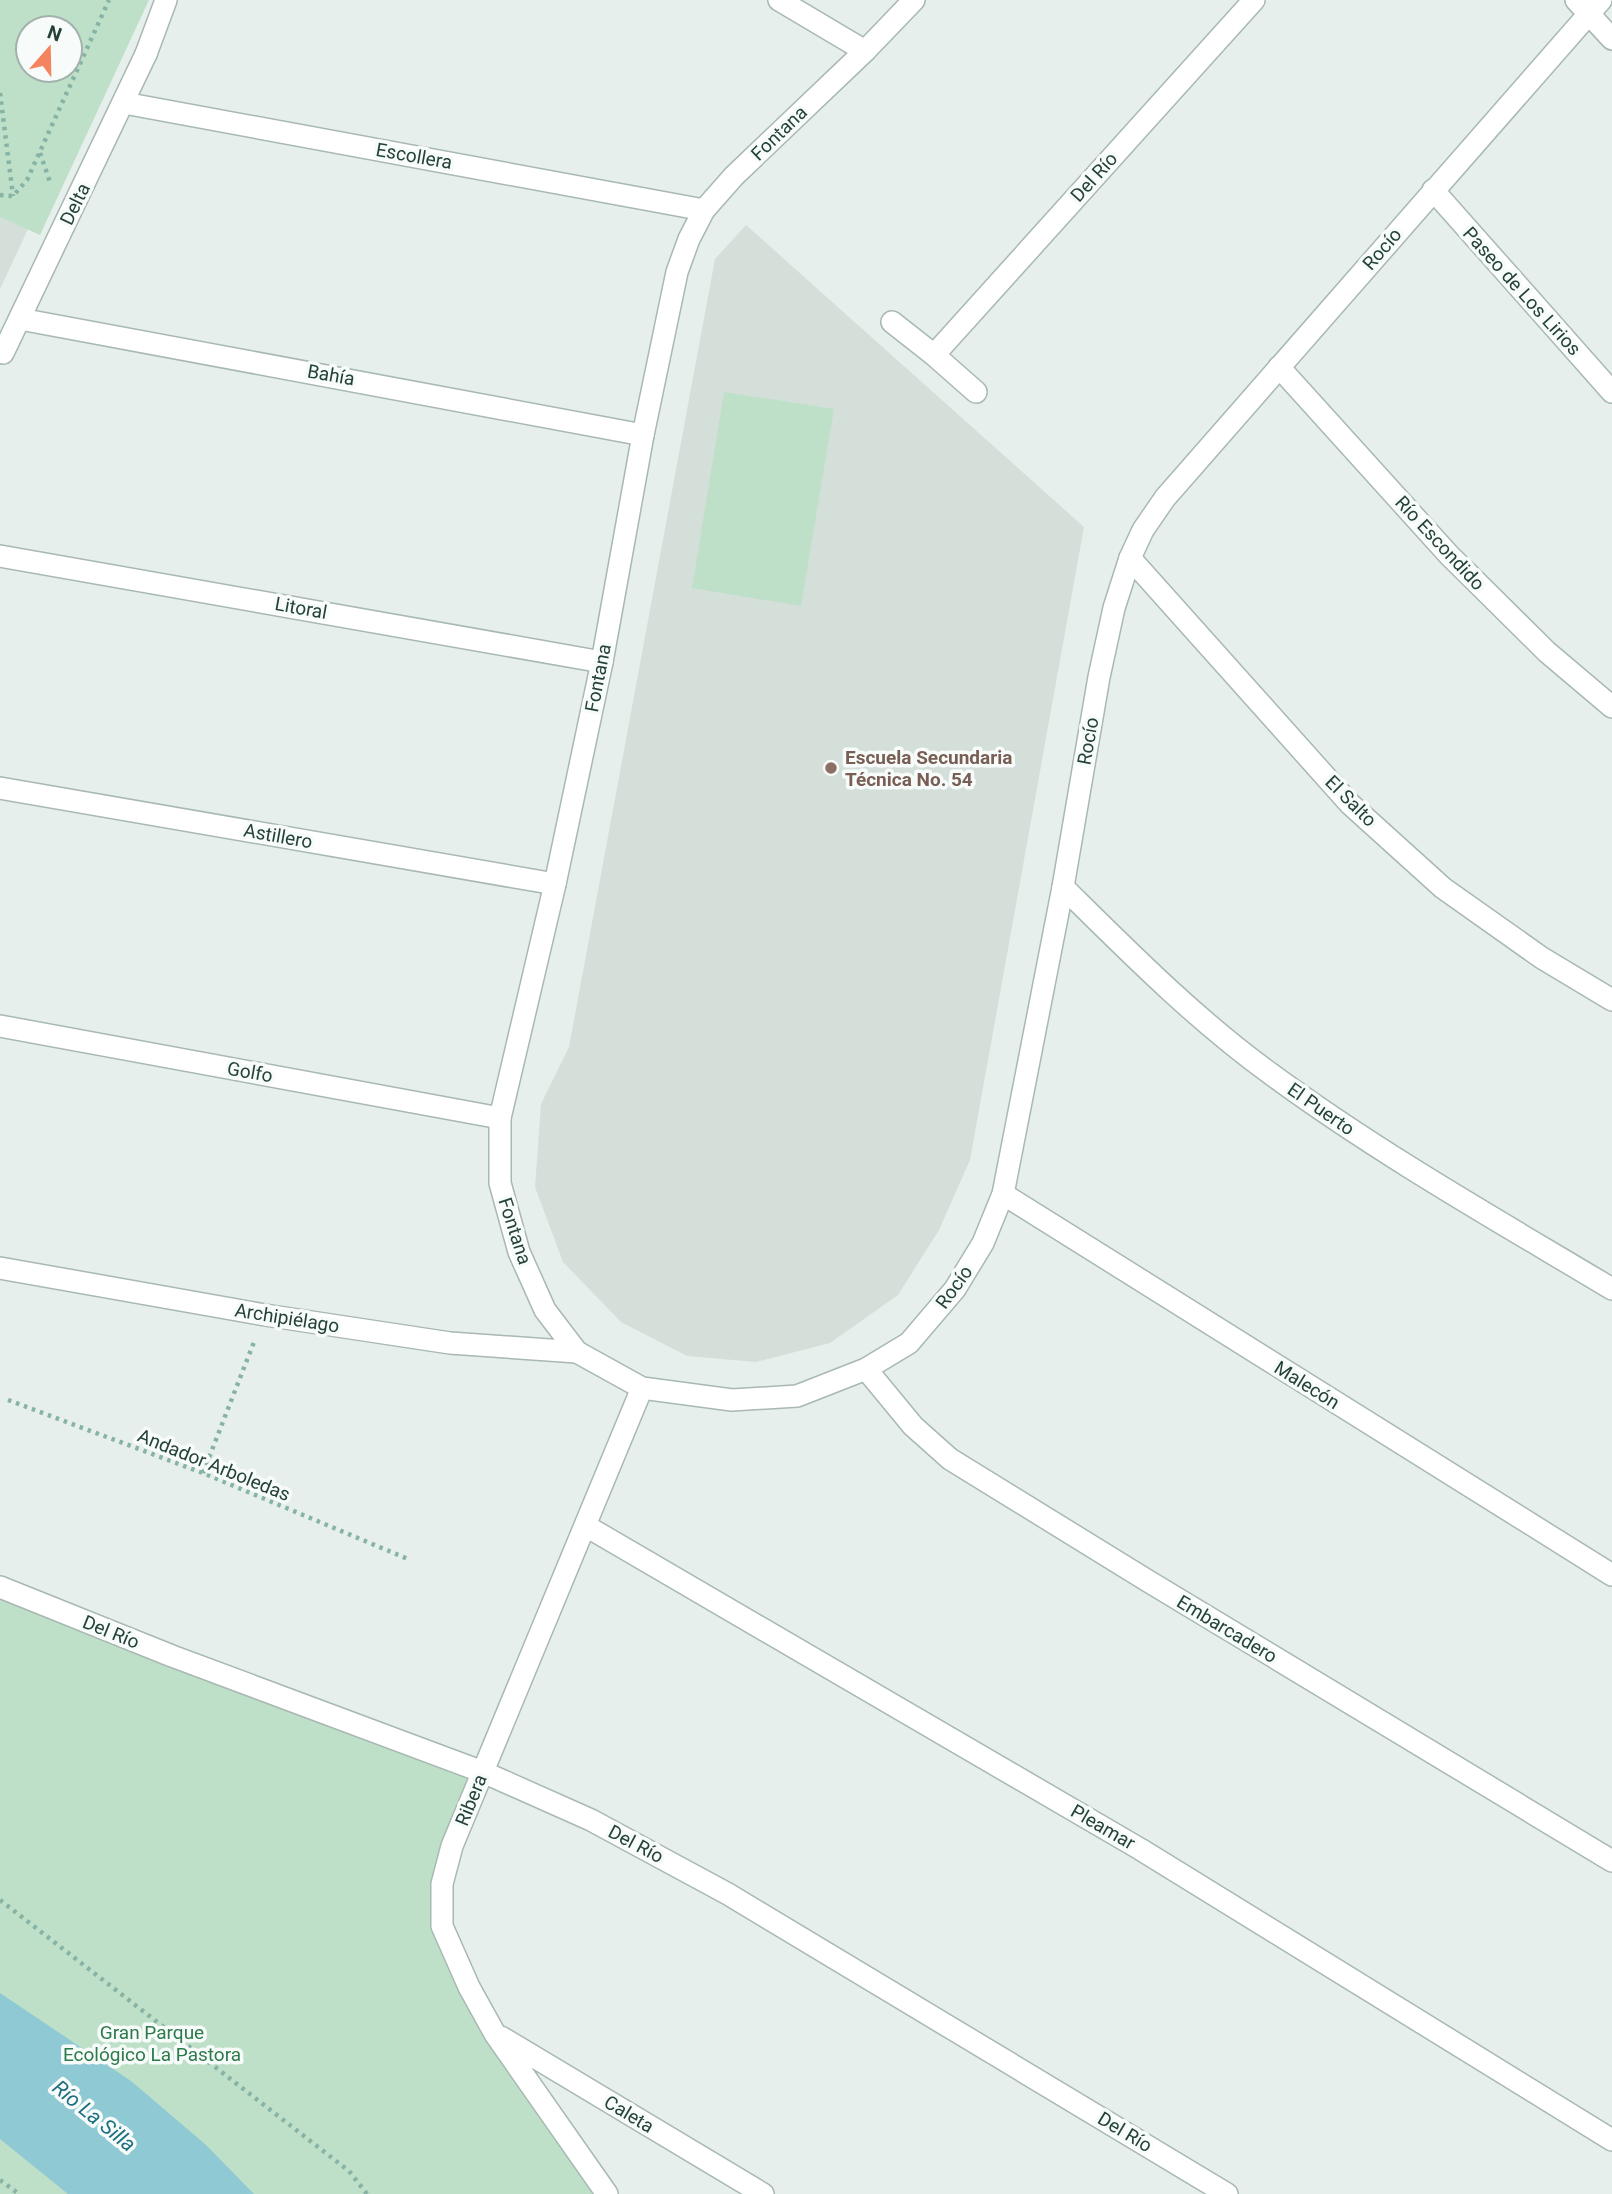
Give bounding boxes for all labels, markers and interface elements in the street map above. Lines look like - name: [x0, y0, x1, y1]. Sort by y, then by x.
- north arrow: [14, 14, 84, 84]
- text: N: [44, 20, 65, 47]
- street label: Fontana: [746, 101, 812, 165]
- street label: Escollera: [374, 138, 454, 174]
- street label: Del Río: [1066, 147, 1122, 207]
- street label: Delta: [55, 179, 95, 229]
- street label: Paseo de Los Lirios: [1458, 222, 1586, 360]
- street label: Rocío: [1358, 223, 1406, 275]
- street label: Bahía: [306, 360, 356, 390]
- street label: Río Escondido: [1390, 491, 1490, 595]
- street label: Litoral: [273, 592, 329, 624]
- street label: Fontana: [580, 642, 616, 714]
- street label: Rocío: [1073, 715, 1103, 767]
- place label: Escuela Secundaria Técnica No. 54: [845, 746, 1012, 791]
- marker: Escuela Secundaria Técnica No. 54: [823, 760, 839, 776]
- street label: El Salto: [1321, 771, 1381, 831]
- street label: Astillero: [242, 819, 314, 853]
- street label: Golfo: [225, 1057, 275, 1087]
- street label: El Puerto: [1283, 1078, 1359, 1140]
- street label: Fontana: [493, 1195, 537, 1267]
- street label: Rocío: [931, 1261, 977, 1313]
- street label: Archipiélago: [233, 1298, 341, 1338]
- street label: Malecón: [1270, 1356, 1344, 1414]
- street label: Andador Arboledas: [134, 1424, 294, 1506]
- street label: Embarcadero: [1173, 1590, 1281, 1668]
- street label: Del Río: [79, 1610, 143, 1654]
- street label: Ribera: [450, 1771, 492, 1829]
- street label: Pleamar: [1067, 1799, 1140, 1855]
- street label: Del Río: [604, 1820, 668, 1868]
- park label: Gran Parque Ecológico La Pastora: [63, 2021, 241, 2066]
- water label: Río La Silla: [48, 2075, 140, 2157]
- street label: Caleta: [600, 2090, 658, 2138]
- street label: Del Río: [1094, 2107, 1156, 2157]

